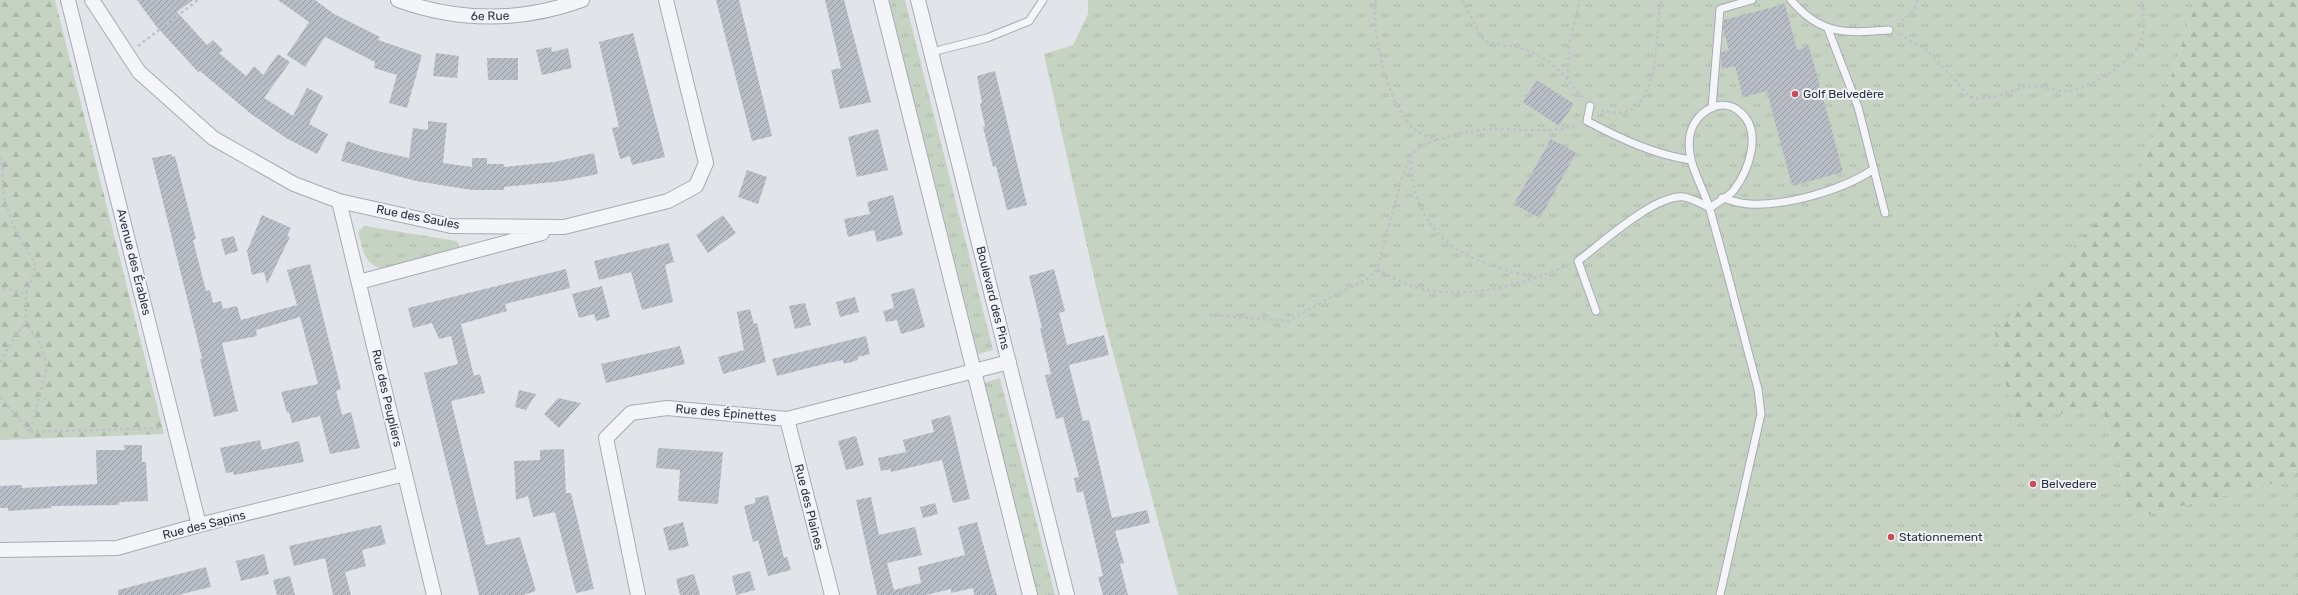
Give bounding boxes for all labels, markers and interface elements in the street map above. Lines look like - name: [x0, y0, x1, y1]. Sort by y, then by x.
- street label: 6e Rue: [471, 9, 510, 23]
- place label: Golf Belvedère: [1803, 87, 1884, 101]
- marker: Golf Belvedère: [1790, 89, 1800, 99]
- street label: Rue des Saules: [375, 202, 461, 232]
- street label: Avenue des Érables: [114, 207, 154, 317]
- street label: Boulevard des Pins: [973, 245, 1013, 351]
- street label: Rue des Peupliers: [369, 348, 405, 448]
- street label: Rue des Épinettes: [675, 402, 777, 424]
- street label: Rue des Plaines: [792, 463, 826, 551]
- place label: Belvedere: [2041, 477, 2097, 491]
- marker: Belvedere: [2028, 479, 2038, 489]
- street label: Rue des Sapins: [161, 508, 247, 542]
- place label: Stationnement: [1899, 530, 1983, 544]
- marker: Stationnement: [1886, 532, 1896, 542]

